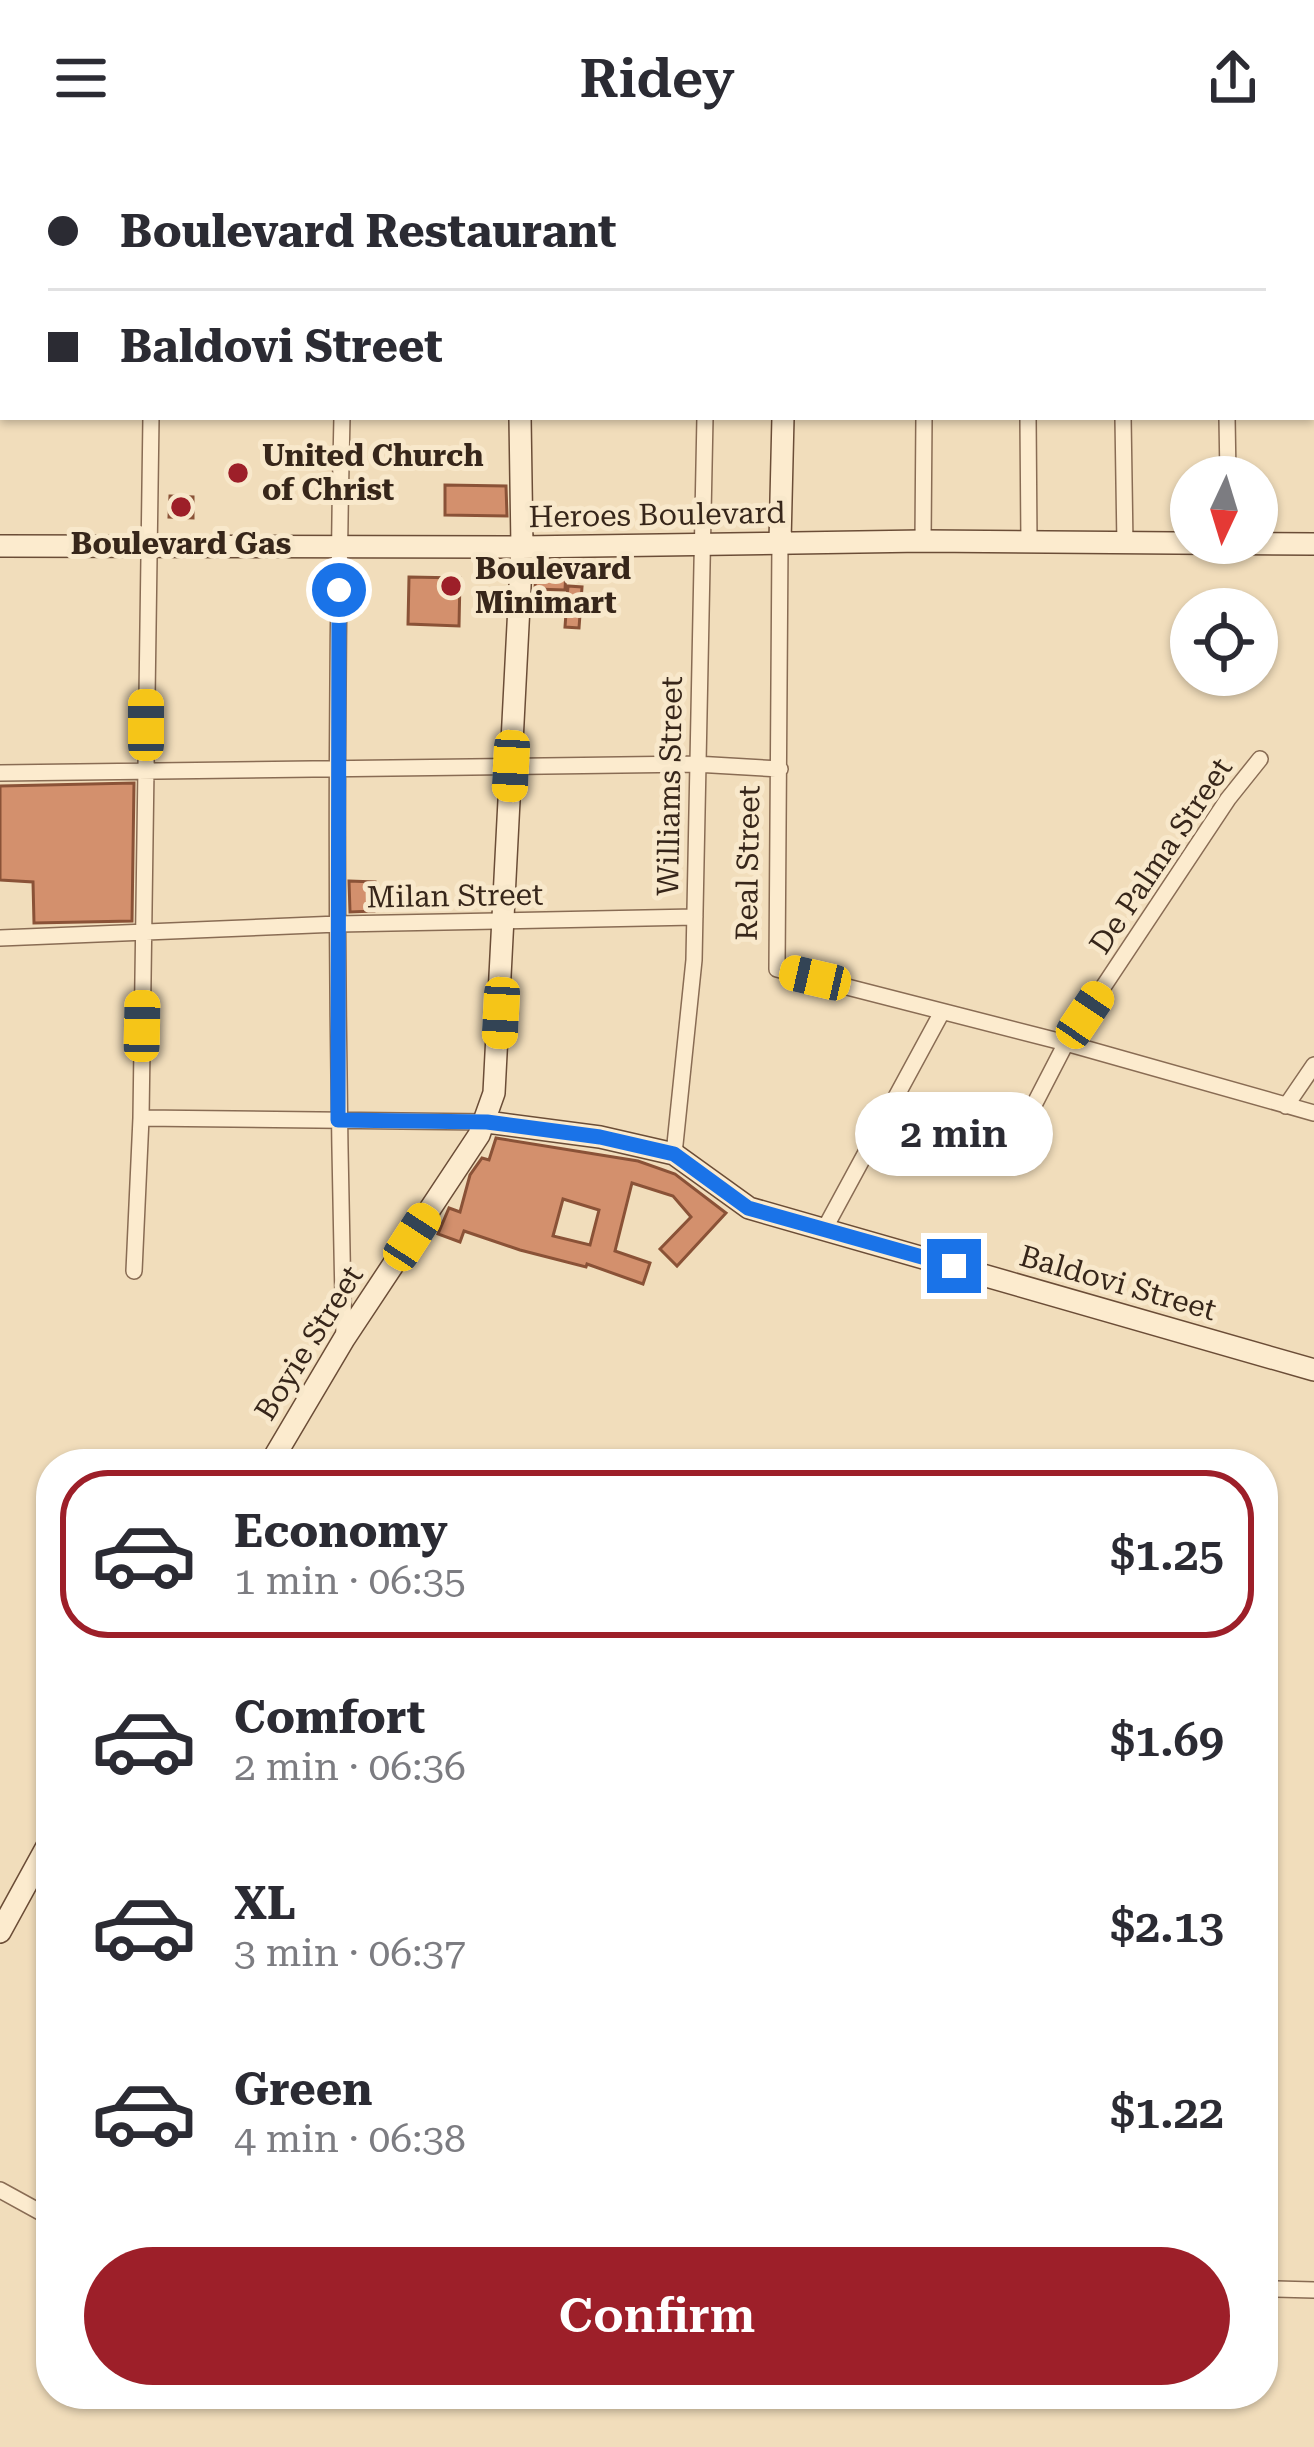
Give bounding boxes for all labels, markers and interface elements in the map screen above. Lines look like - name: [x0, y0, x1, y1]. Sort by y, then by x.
- icon: menu: [48, 45, 114, 111]
- icon: share: [1200, 45, 1266, 111]
- text: Ridey: [579, 47, 735, 110]
- text: Boulevard Restaurant: [120, 205, 617, 258]
- text: Baldovi Street: [120, 320, 443, 373]
- place label: United Church of Christ: [262, 438, 483, 507]
- north arrow: [1170, 456, 1278, 564]
- map controls: [1170, 456, 1278, 696]
- marker: United Church of Christ: [225, 460, 251, 486]
- marker: Boulevard Gas: [168, 494, 194, 520]
- street label: Heroes Boulevard: [528, 495, 786, 534]
- place label: Boulevard Gas: [71, 526, 291, 561]
- place label: Boulevard Minimart: [475, 551, 631, 620]
- route start: [312, 563, 366, 617]
- marker: Boulevard Minimart: [438, 573, 464, 599]
- button: locate: [1170, 588, 1278, 696]
- street label: Williams Street: [650, 676, 689, 896]
- car: [128, 689, 164, 761]
- car: [491, 729, 531, 803]
- street label: De Palma Street: [1082, 751, 1239, 960]
- street label: Real Street: [729, 785, 766, 941]
- street label: Milan Street: [366, 876, 544, 915]
- car: [776, 952, 854, 1004]
- car: [1050, 975, 1120, 1055]
- car: [481, 976, 521, 1050]
- car: [123, 990, 161, 1062]
- callout: 2 min: [855, 1092, 1053, 1176]
- text: 2 min: [900, 1111, 1008, 1157]
- car: [377, 1197, 447, 1277]
- street label: Baldovi Street: [1016, 1238, 1221, 1327]
- route end: [927, 1239, 981, 1293]
- street label: Boyie Street: [247, 1259, 370, 1426]
- icon: car: [90, 1500, 198, 1608]
- text: Economy: [234, 1505, 448, 1558]
- text: $1.25: [1110, 1528, 1224, 1581]
- text: 1 min · 06:35: [234, 1558, 466, 1604]
- icon: car: [90, 1686, 198, 1794]
- text: Comfort: [234, 1691, 425, 1744]
- text: $1.69: [1110, 1714, 1224, 1767]
- text: 2 min · 06:36: [234, 1744, 466, 1790]
- icon: car: [90, 1872, 198, 1980]
- text: XL: [234, 1877, 296, 1930]
- text: $2.13: [1110, 1900, 1224, 1953]
- text: 3 min · 06:37: [234, 1930, 466, 1976]
- icon: car: [90, 2058, 198, 2166]
- text: Green: [234, 2063, 372, 2116]
- text: $1.22: [1110, 2086, 1224, 2139]
- text: 4 min · 06:38: [234, 2116, 466, 2162]
- button: Confirm: [84, 2247, 1230, 2385]

